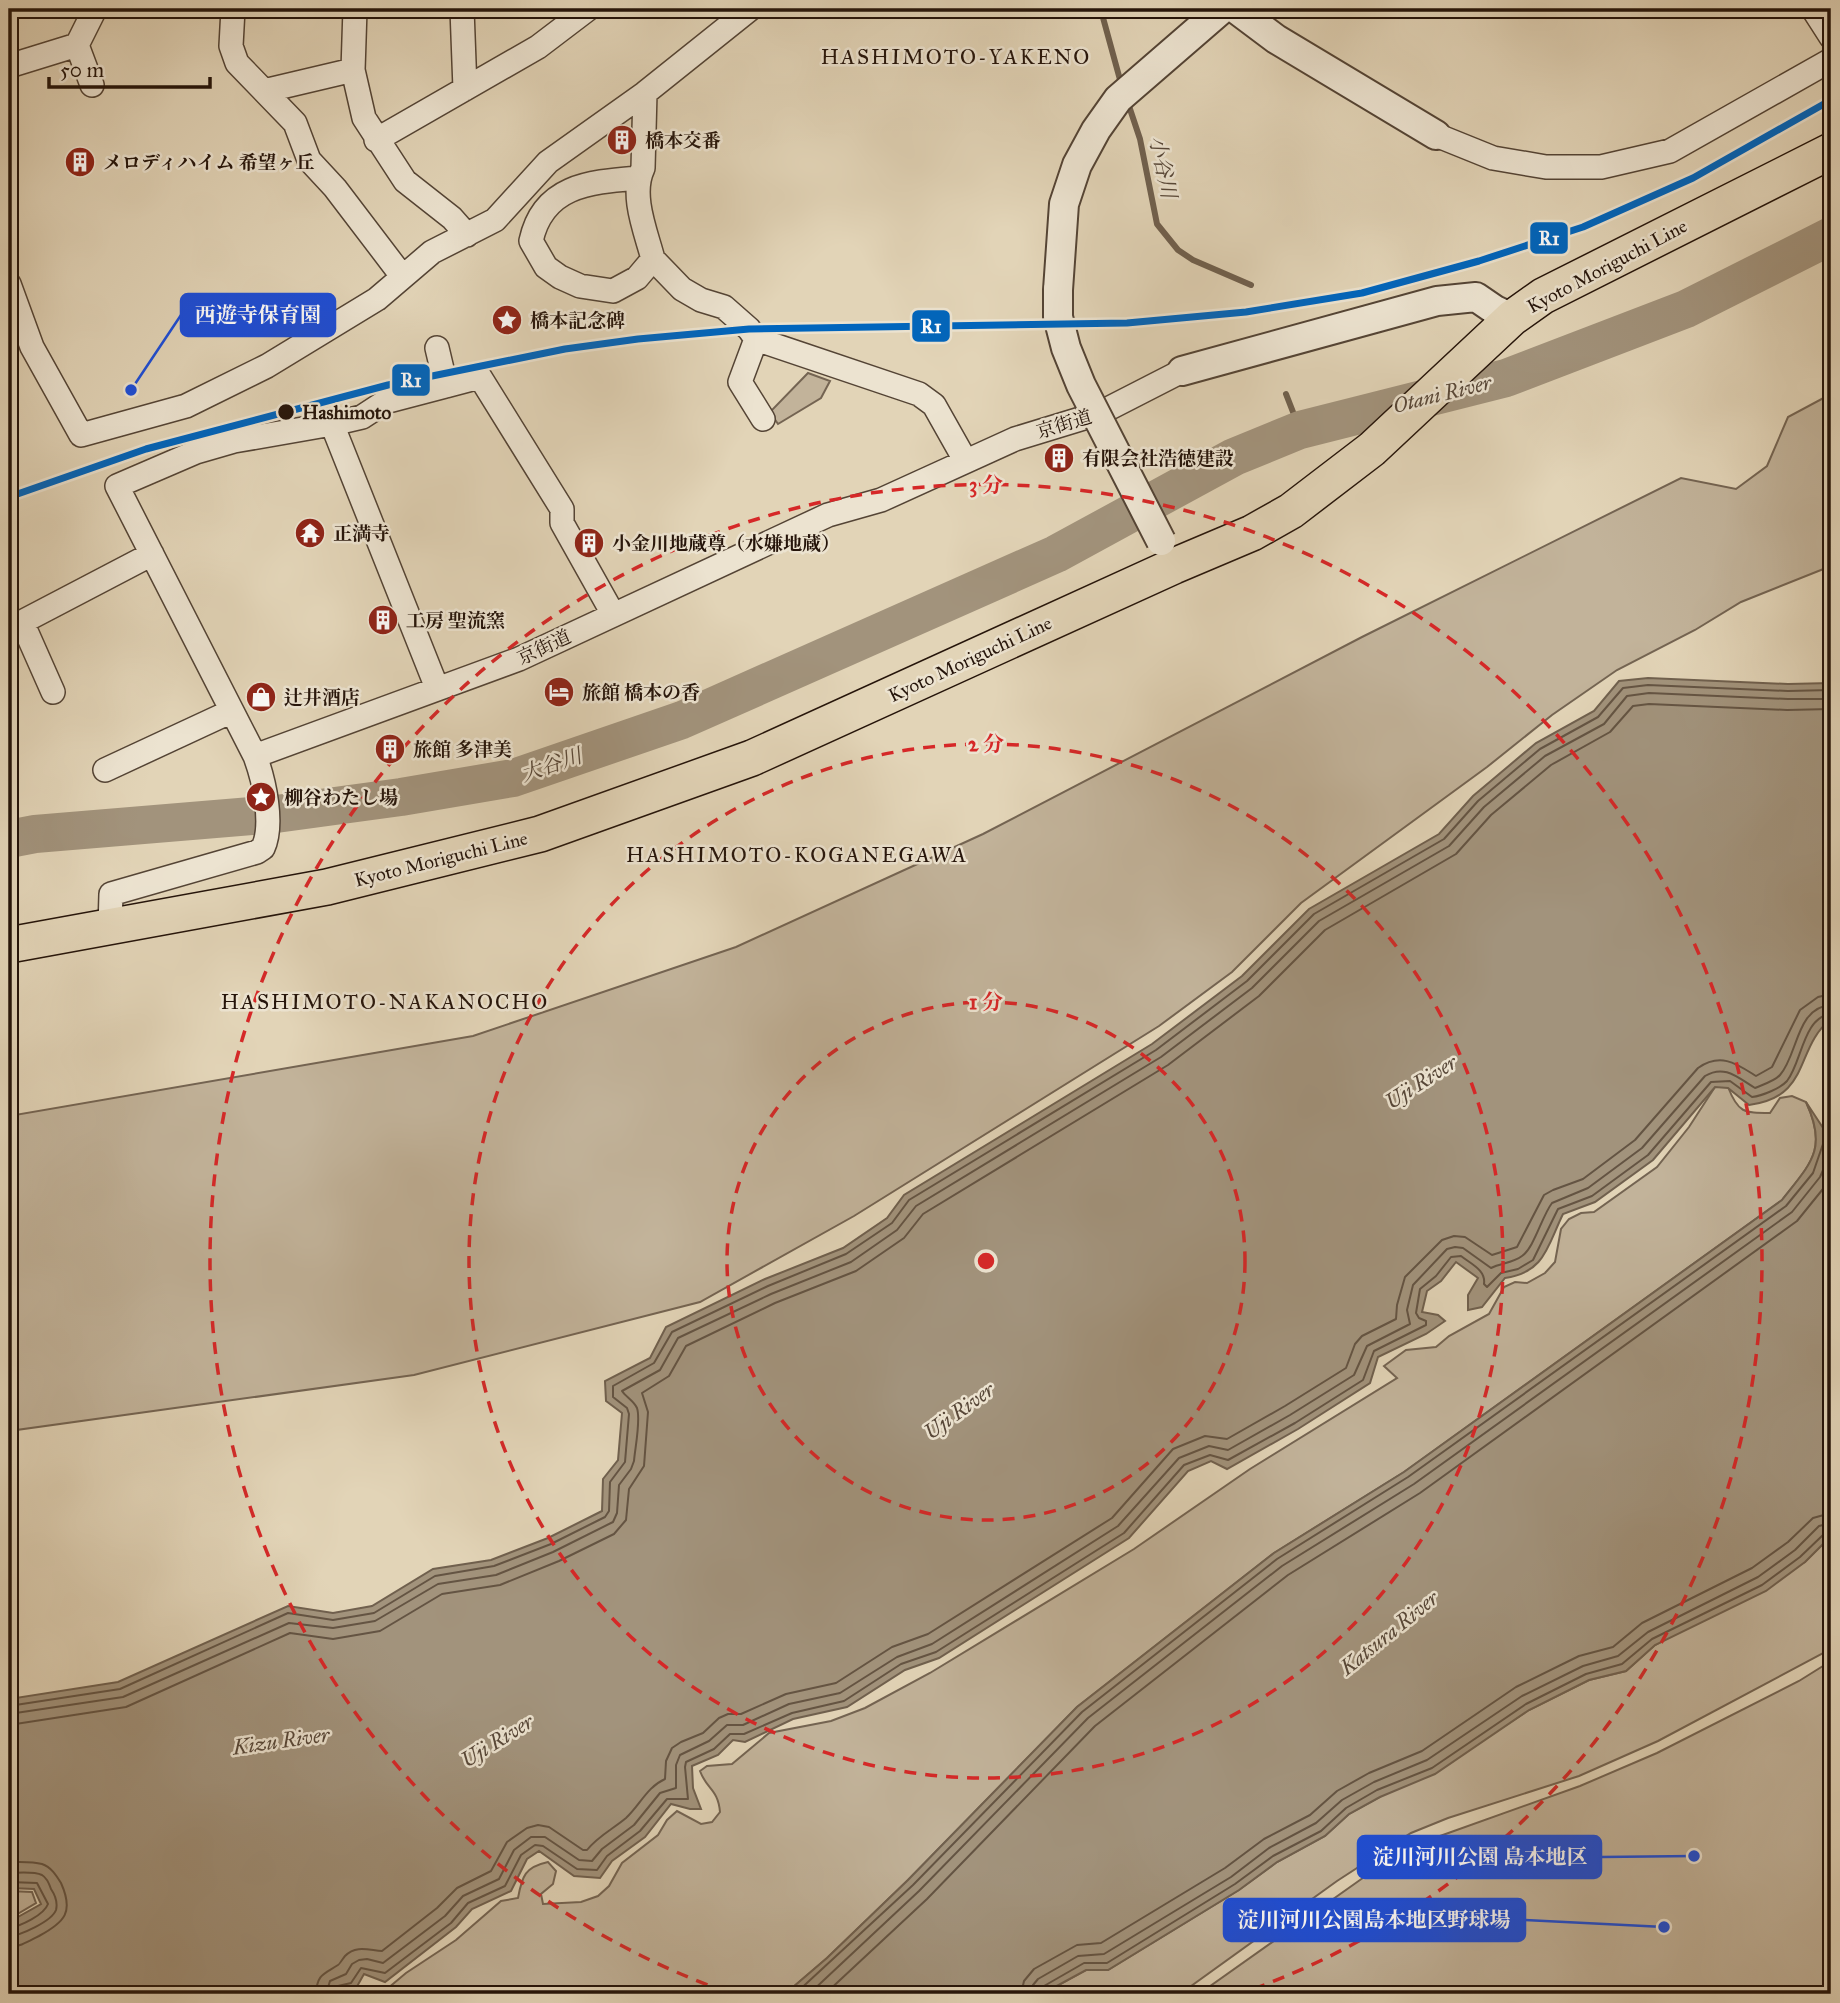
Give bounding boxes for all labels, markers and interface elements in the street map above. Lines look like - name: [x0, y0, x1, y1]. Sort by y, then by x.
- district label: HASHIMOTO-YAKENO: [821, 44, 1091, 70]
- scale bar: [49, 46, 210, 90]
- text: 50 m: [60, 57, 105, 83]
- building icon: 橋本交番: [605, 123, 639, 157]
- place label: 橋本交番: [645, 129, 721, 152]
- water label: 小谷川: [1144, 133, 1183, 202]
- building icon: メロディハイム 希望ヶ丘: [63, 145, 97, 179]
- place label: メロディハイム 希望ヶ丘: [103, 151, 315, 174]
- street label: Kyoto Moriguchi Line: [1523, 214, 1691, 319]
- line badge: R1: [1529, 221, 1569, 255]
- text: R1: [1539, 227, 1560, 250]
- callout: 西遊寺保育園: [181, 294, 335, 336]
- text: 西遊寺保育園: [195, 302, 321, 328]
- place icon: 橋本記念碑: [490, 303, 524, 337]
- place label: 橋本記念碑: [530, 309, 625, 332]
- line badge: R1: [911, 309, 951, 343]
- text: R1: [921, 315, 942, 338]
- line badge: R1: [391, 363, 431, 397]
- text: R1: [401, 369, 422, 392]
- water label: Otani River: [1390, 369, 1495, 419]
- place label: Hashimoto: [302, 401, 392, 424]
- marker: Hashimoto: [276, 402, 296, 422]
- street label: 京街道: [1033, 405, 1095, 443]
- building icon: 有限会社浩徳建設: [1042, 441, 1076, 475]
- place label: 有限会社浩徳建設: [1082, 447, 1234, 470]
- text: 3 分: [969, 472, 1003, 498]
- temple icon: 正満寺: [293, 516, 327, 550]
- place label: 正満寺: [333, 522, 390, 545]
- building icon: 小金川地蔵尊（水嫌地蔵）: [572, 526, 606, 560]
- place label: 小金川地蔵尊（水嫌地蔵）: [612, 532, 840, 555]
- building icon: 工房 聖流窯: [366, 603, 400, 637]
- place label: 工房 聖流窯: [406, 609, 505, 632]
- street label: Kyoto Moriguchi Line: [885, 611, 1056, 708]
- street label: 京街道: [513, 625, 575, 669]
- hotel icon: 旅館 橋本の香: [542, 675, 576, 709]
- shop icon: 辻井酒店: [244, 680, 278, 714]
- place label: 旅館 橋本の香: [582, 681, 700, 704]
- place label: 辻井酒店: [284, 686, 360, 709]
- text: 2 分: [968, 731, 1004, 757]
- building icon: 旅館 多津美: [373, 732, 407, 766]
- place label: 旅館 多津美: [413, 738, 512, 761]
- water label: 大谷川: [517, 742, 587, 788]
- place icon: 柳谷わたし場: [244, 780, 278, 814]
- place label: 柳谷わたし場: [284, 786, 398, 809]
- street label: Kyoto Moriguchi Line: [352, 826, 530, 893]
- district label: HASHIMOTO-KOGANEGAWA: [626, 842, 968, 868]
- district label: HASHIMOTO-NAKANOCHO: [221, 989, 549, 1015]
- text: 1 分: [969, 989, 1003, 1015]
- water label: Uji River: [1380, 1048, 1463, 1115]
- centre of rings: [974, 1249, 998, 1273]
- water label: Uji River: [919, 1376, 1000, 1445]
- water label: Katsura River: [1334, 1584, 1445, 1681]
- water label: Uji River: [456, 1708, 539, 1773]
- water label: Kizu River: [230, 1721, 332, 1761]
- callout: 淀川河川公園 島本地区: [1358, 1836, 1601, 1878]
- text: 淀川河川公園 島本地区: [1373, 1844, 1587, 1870]
- callout: 淀川河川公園島本地区野球場: [1224, 1899, 1525, 1941]
- text: 淀川河川公園島本地区野球場: [1238, 1907, 1511, 1933]

